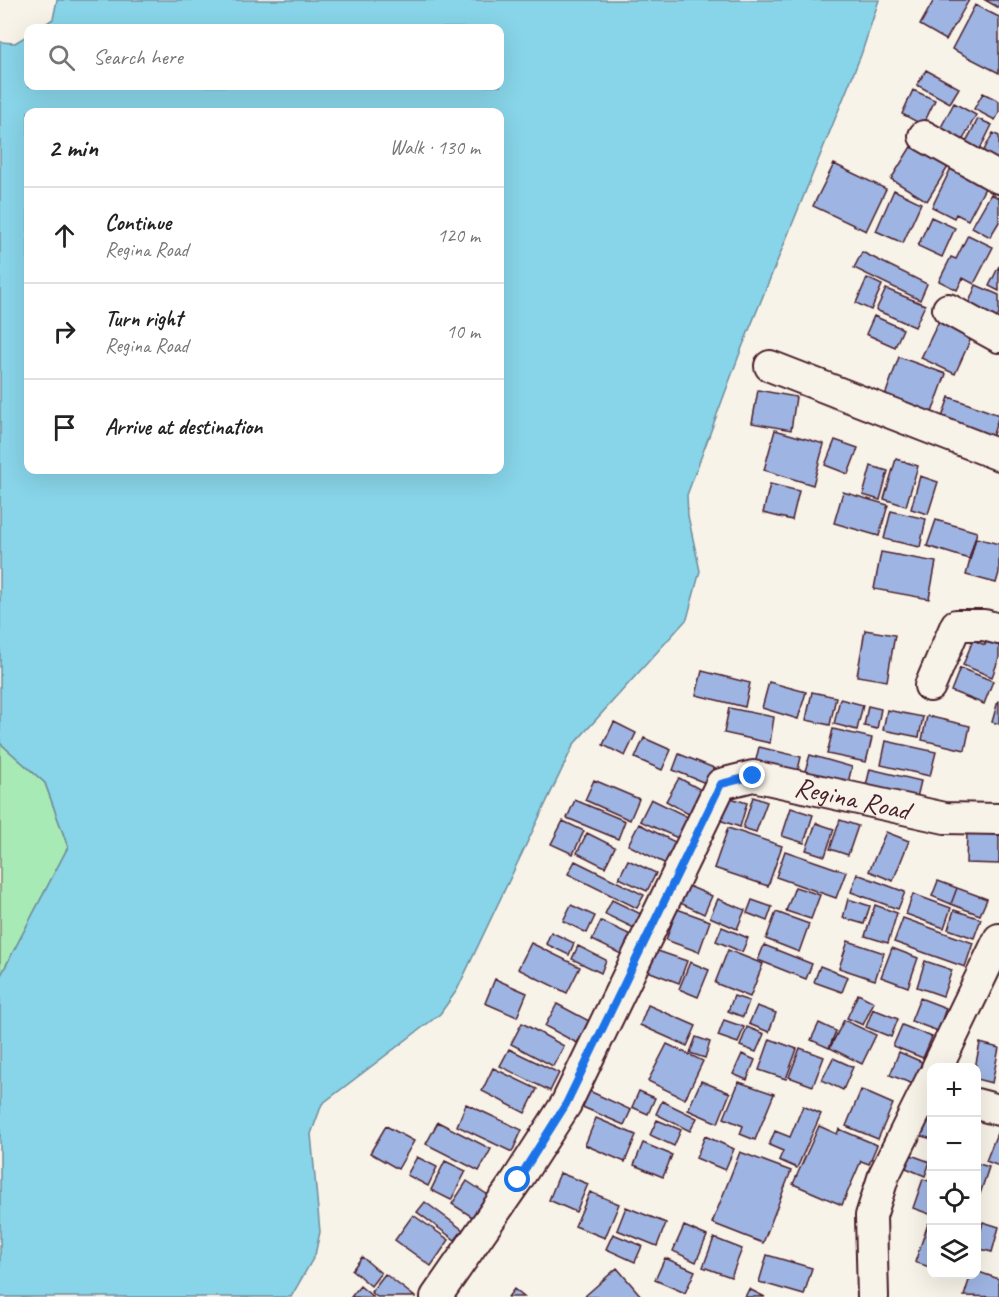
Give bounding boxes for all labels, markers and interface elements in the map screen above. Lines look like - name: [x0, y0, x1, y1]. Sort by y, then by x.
- search box: [24, 24, 504, 90]
- icon: search: [45, 41, 78, 74]
- text: Search here: [93, 43, 183, 71]
- text: 2 min: [48, 131, 98, 164]
- text: Walk · 130 m: [390, 135, 480, 160]
- text: Continue: [105, 209, 171, 237]
- icon: ahead: [48, 219, 81, 252]
- text: 120 m: [437, 223, 480, 248]
- text: Regina Road: [105, 237, 188, 262]
- text: Turn right: [105, 305, 182, 333]
- icon: right: [48, 315, 81, 348]
- text: 10 m: [446, 319, 480, 344]
- text: Regina Road: [105, 333, 188, 358]
- icon: arrive: [48, 411, 81, 444]
- text: Arrive at destination: [105, 413, 262, 441]
- route end: [739, 762, 765, 788]
- street label: Regina Road: [791, 769, 917, 829]
- map controls: [927, 1063, 981, 1279]
- button: +: [927, 1063, 981, 1117]
- button: −: [927, 1117, 981, 1171]
- route start: [504, 1166, 530, 1192]
- button: locate: [927, 1171, 981, 1225]
- button: layers: [927, 1225, 981, 1279]

